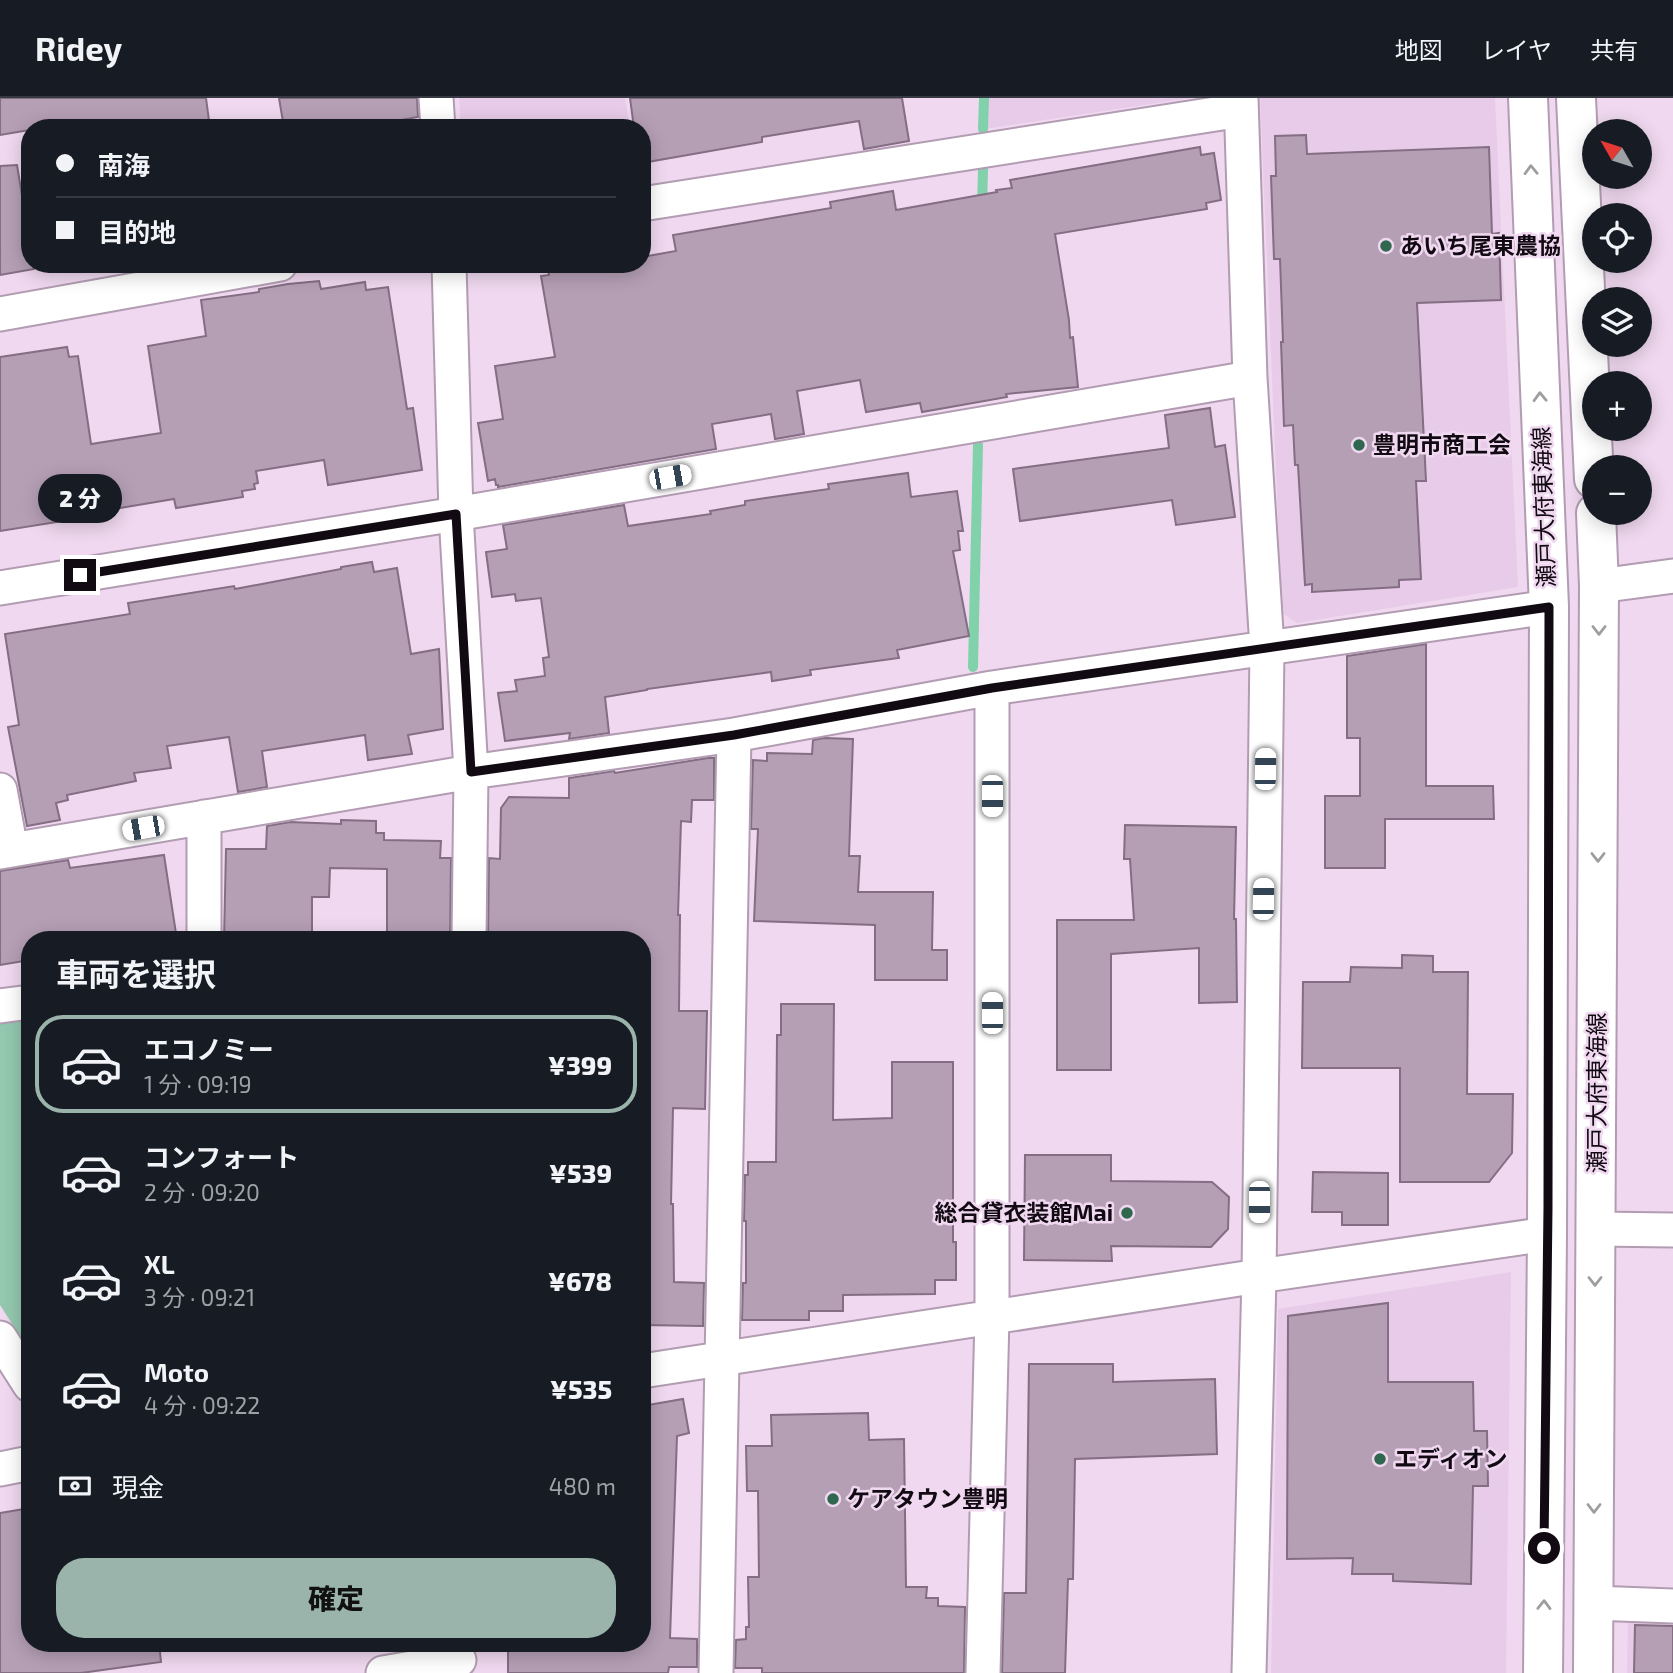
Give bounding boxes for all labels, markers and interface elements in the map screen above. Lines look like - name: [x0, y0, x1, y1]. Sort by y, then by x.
- text: Ridey: [35, 28, 122, 68]
- text: 地図: [1395, 35, 1443, 64]
- text: レイヤ: [1481, 35, 1552, 64]
- text: 共有: [1590, 35, 1638, 64]
- north arrow: [1582, 119, 1652, 189]
- map controls: [1582, 119, 1652, 525]
- text: 南海: [98, 149, 150, 180]
- one-way arrow: [1524, 164, 1539, 175]
- button: locate: [1582, 203, 1652, 273]
- text: 目的地: [98, 216, 176, 247]
- place label: あいち尾東農協: [1400, 231, 1561, 259]
- marker: あいち尾東農協: [1378, 238, 1394, 254]
- button: layers: [1582, 287, 1652, 357]
- button: +: [1582, 371, 1652, 441]
- one-way arrow: [1533, 392, 1548, 403]
- street label: 瀬戸大府東海線: [1526, 426, 1560, 588]
- place label: 豊明市商工会: [1373, 430, 1511, 458]
- marker: 豊明市商工会: [1351, 437, 1367, 453]
- button: −: [1582, 455, 1652, 525]
- car: [648, 463, 693, 491]
- callout: 2 分: [38, 474, 122, 522]
- text: 2 分: [59, 484, 101, 512]
- route end: [64, 559, 96, 591]
- one-way arrow: [1591, 625, 1607, 636]
- car: [1255, 748, 1276, 790]
- car: [982, 775, 1003, 817]
- car: [121, 814, 166, 842]
- one-way arrow: [1590, 853, 1606, 863]
- car: [1253, 878, 1274, 920]
- text: 車両を選択: [56, 954, 216, 992]
- car: [982, 992, 1003, 1034]
- street label: 瀬戸大府東海線: [1582, 1013, 1610, 1174]
- icon: car: [60, 1033, 123, 1096]
- text: エコノミー: [144, 1033, 274, 1064]
- text: ¥399: [548, 1049, 612, 1080]
- text: 1 分 · 09:19: [144, 1070, 252, 1098]
- icon: car: [60, 1141, 123, 1204]
- text: コンフォート: [144, 1141, 299, 1172]
- text: ¥539: [549, 1157, 612, 1188]
- text: 2 分 · 09:20: [144, 1178, 260, 1206]
- car: [1249, 1181, 1270, 1223]
- place label: 総合貸衣装館Mai: [934, 1198, 1113, 1226]
- marker: 総合貸衣装館Mai: [1119, 1205, 1135, 1221]
- text: XL: [144, 1248, 175, 1279]
- icon: car: [60, 1249, 123, 1312]
- text: ¥678: [548, 1265, 612, 1296]
- one-way arrow: [1588, 1276, 1603, 1287]
- text: 3 分 · 09:21: [144, 1283, 255, 1311]
- text: Moto: [144, 1356, 209, 1387]
- icon: car: [60, 1357, 123, 1420]
- text: ¥535: [550, 1373, 612, 1404]
- text: 4 分 · 09:22: [144, 1391, 260, 1419]
- place label: エディオン: [1394, 1444, 1507, 1472]
- marker: エディオン: [1372, 1451, 1388, 1467]
- icon: cash: [56, 1467, 94, 1505]
- text: 現金: [112, 1471, 164, 1502]
- text: 480 m: [549, 1472, 616, 1500]
- place label: ケアタウン豊明: [847, 1484, 1008, 1512]
- marker: ケアタウン豊明: [825, 1491, 841, 1507]
- one-way arrow: [1586, 1504, 1602, 1514]
- route start: [1528, 1532, 1560, 1564]
- button: 確定: [56, 1558, 616, 1638]
- one-way arrow: [1536, 1599, 1551, 1610]

